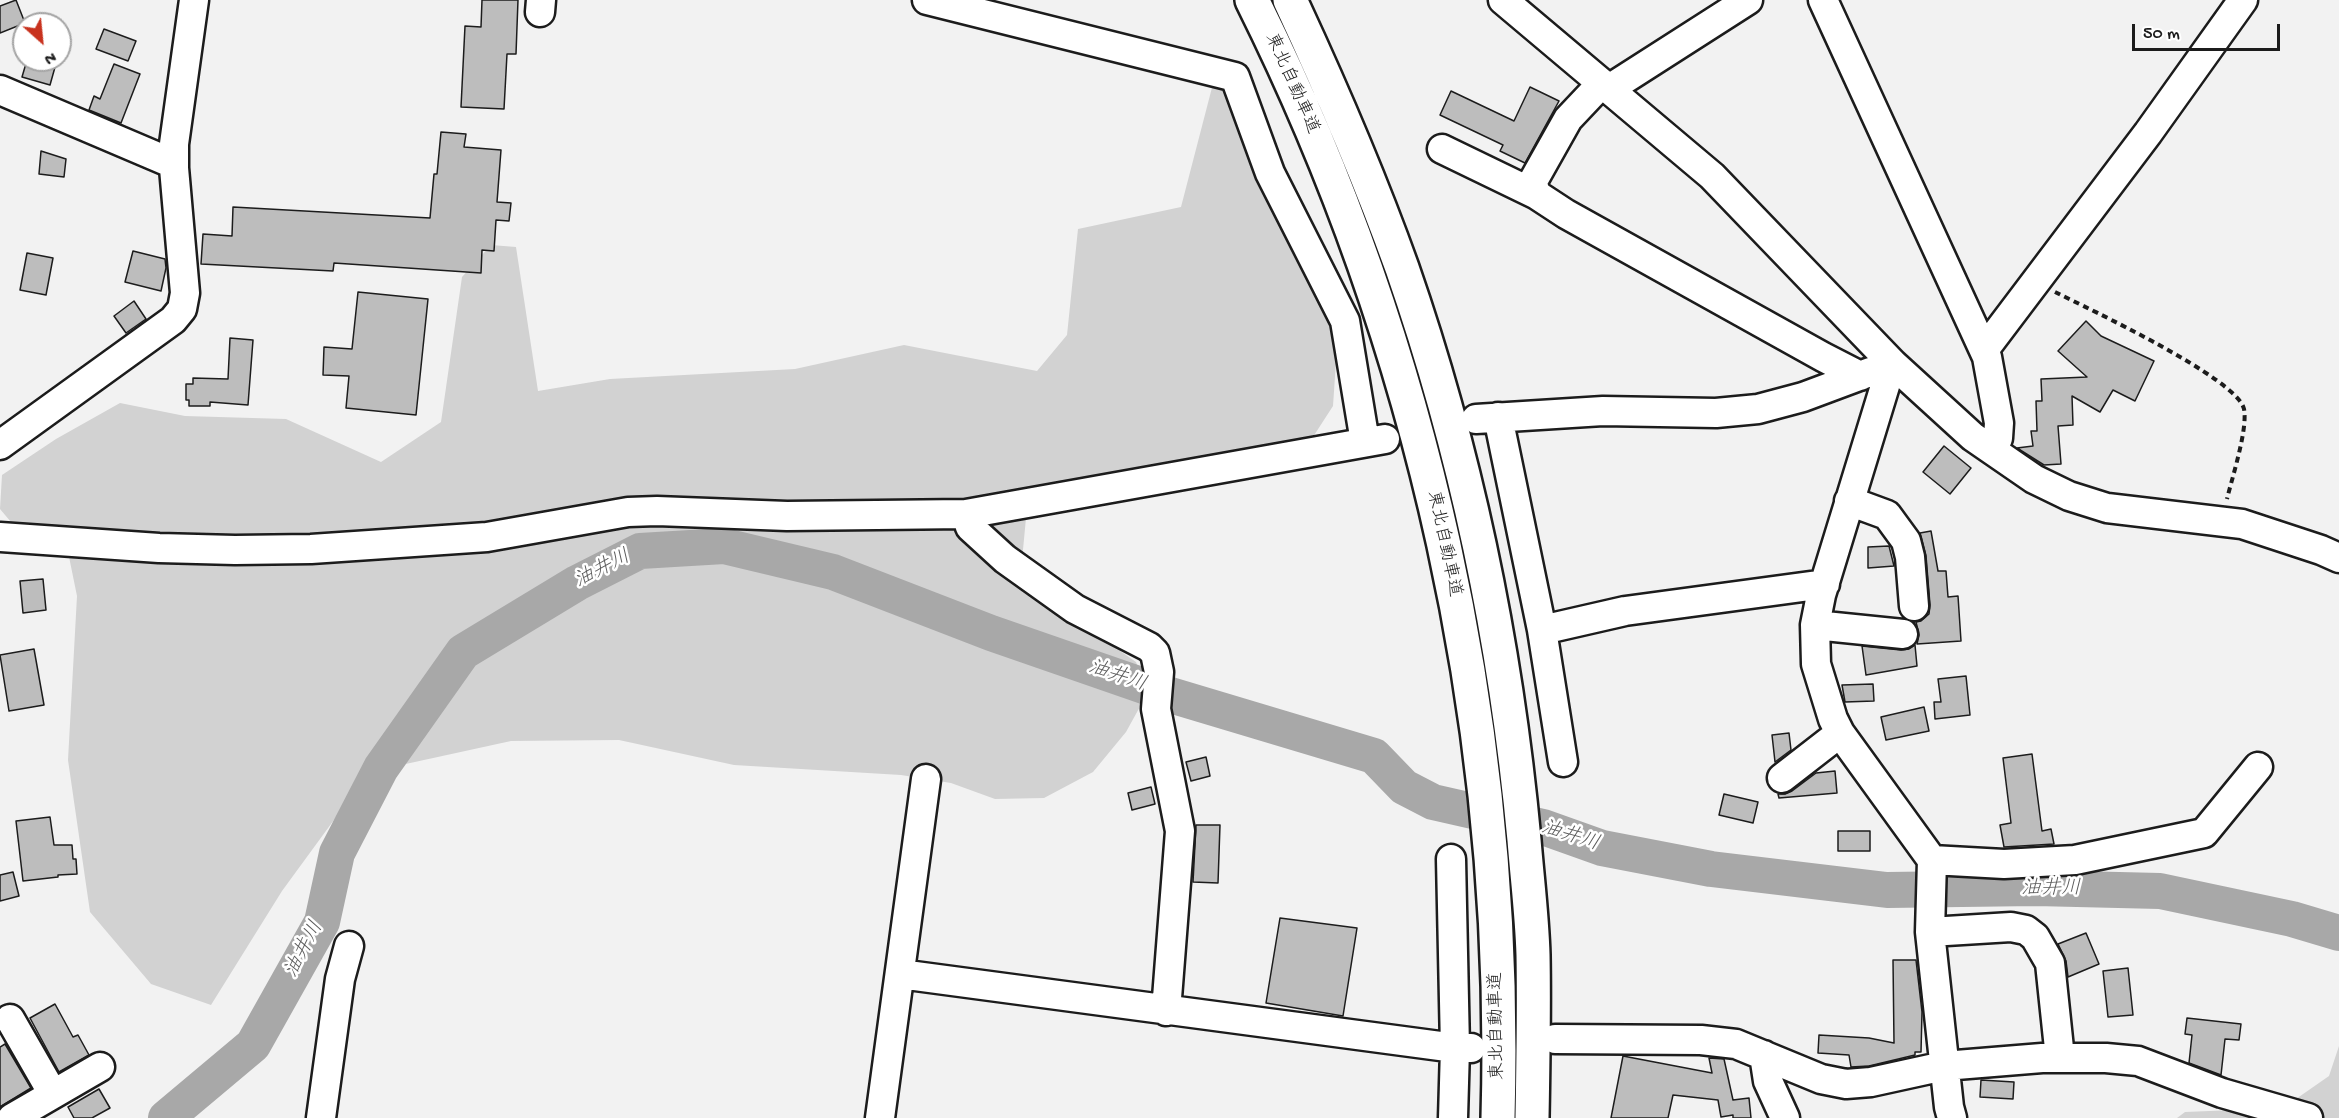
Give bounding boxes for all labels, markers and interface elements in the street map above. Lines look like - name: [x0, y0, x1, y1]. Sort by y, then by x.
- north arrow: [12, 12, 72, 72]
- scale bar: [2135, 12, 2284, 50]
- text: 50 m: [2143, 24, 2180, 45]
- street label: 東北自動車道: [1259, 30, 1323, 138]
- text: N: [41, 46, 58, 68]
- street label: 東北自動車道: [1421, 489, 1465, 599]
- water label: 油井川: [571, 546, 635, 594]
- water label: 油井川: [1085, 656, 1149, 698]
- water label: 油井川: [1538, 816, 1602, 858]
- water label: 油井川: [2021, 878, 2081, 902]
- water label: 油井川: [280, 918, 330, 982]
- street label: 東北自動車道: [1486, 972, 1510, 1080]

